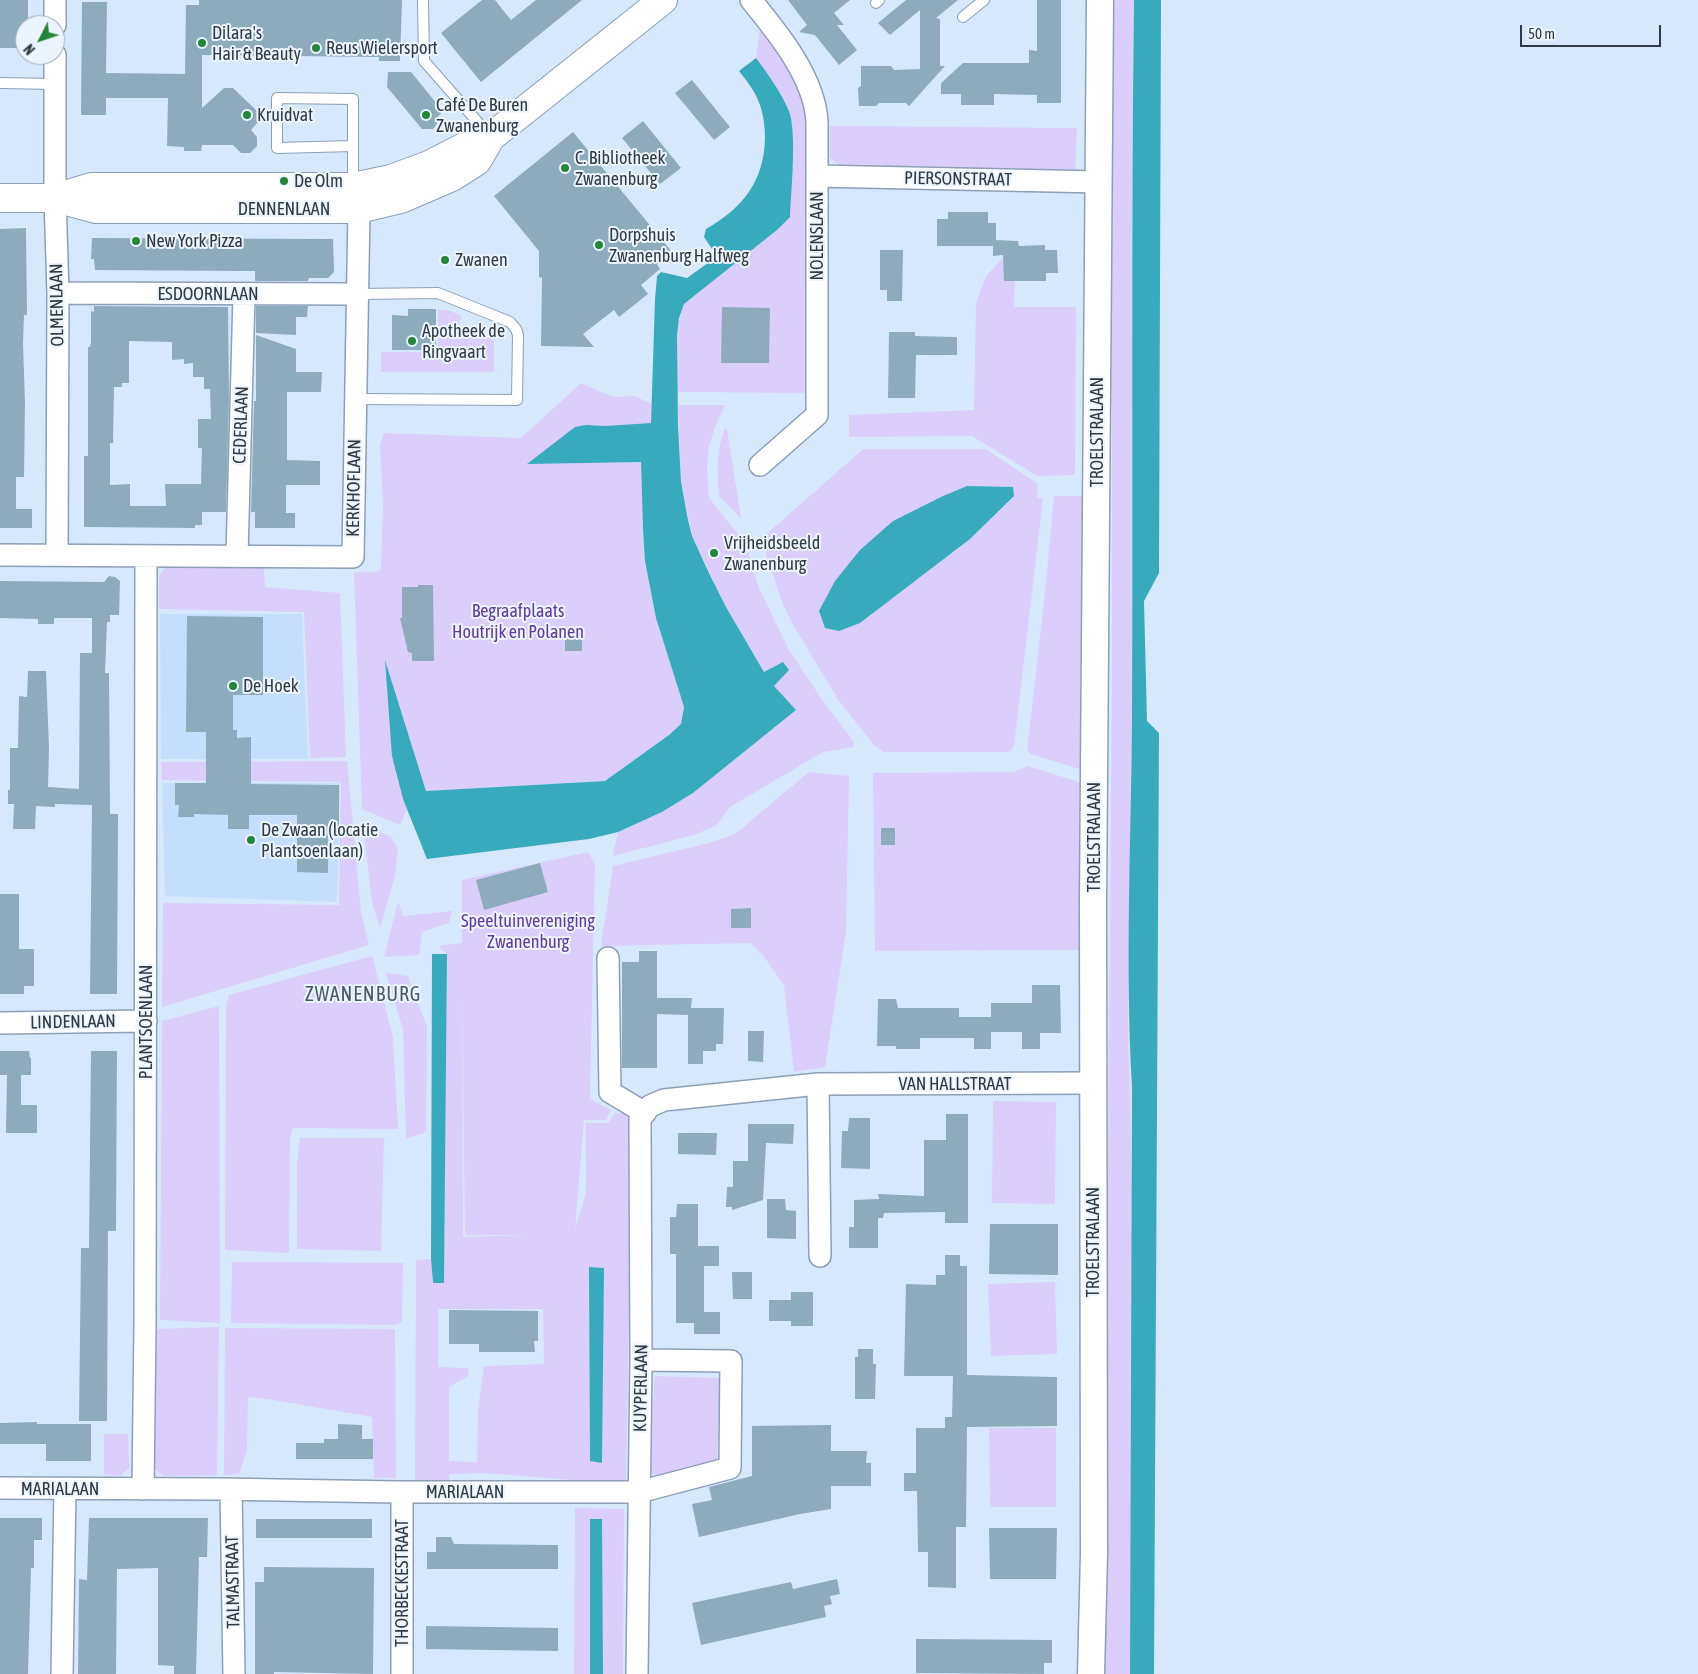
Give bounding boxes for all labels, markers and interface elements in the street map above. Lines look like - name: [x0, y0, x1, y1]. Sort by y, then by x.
- north arrow: [15, 15, 65, 65]
- scale bar: [1523, 15, 1664, 47]
- place label: Dilara's Hair & Beauty: [212, 22, 301, 64]
- text: 50 m: [1528, 25, 1555, 42]
- marker: Dilara's Hair & Beauty: [196, 37, 208, 49]
- place label: Reus Wielersport: [326, 37, 438, 59]
- text: N: [21, 41, 38, 58]
- marker: Reus Wielersport: [310, 42, 322, 54]
- place label: Café De Buren Zwanenburg: [436, 94, 528, 136]
- place label: Kruidvat: [257, 104, 313, 126]
- marker: Kruidvat: [241, 109, 253, 121]
- marker: Café De Buren Zwanenburg: [420, 109, 432, 121]
- place label: C. Bibliotheek Zwanenburg: [575, 147, 665, 190]
- marker: C. Bibliotheek Zwanenburg: [559, 162, 571, 174]
- street label: PIERSONSTRAAT: [904, 167, 1012, 191]
- place label: De Olm: [294, 170, 343, 192]
- marker: De Olm: [278, 175, 290, 187]
- street label: NOLENSLAAN: [806, 191, 828, 281]
- street label: DENNENLAAN: [238, 198, 330, 220]
- place label: Dorpshuis Zwanenburg Halfweg: [609, 224, 749, 266]
- place label: New York Pizza: [146, 230, 243, 252]
- marker: New York Pizza: [130, 235, 142, 247]
- marker: Dorpshuis Zwanenburg Halfweg: [593, 239, 605, 251]
- place label: Zwanen: [455, 249, 508, 271]
- marker: Zwanen: [439, 254, 451, 266]
- street label: OLMENLAAN: [45, 263, 69, 347]
- street label: ESDOORNLAAN: [157, 283, 259, 305]
- place label: Apotheek de Ringvaart: [422, 320, 505, 362]
- marker: Apotheek de Ringvaart: [406, 335, 418, 347]
- street label: TROELSTRALAAN: [1086, 377, 1108, 487]
- street label: CEDERLAAN: [229, 386, 253, 464]
- street label: KERKHOFLAAN: [342, 439, 366, 537]
- place label: Vrijheidsbeeld Zwanenburg: [724, 532, 820, 574]
- marker: Vrijheidsbeeld Zwanenburg: [708, 547, 720, 559]
- park label: Begraafplaats Houtrijk en Polanen: [452, 600, 584, 642]
- place label: De Hoek: [243, 675, 299, 697]
- marker: De Hoek: [227, 680, 239, 692]
- street label: TROELSTRALAAN: [1083, 782, 1105, 892]
- place label: De Zwaan (locatie Plantsoenlaan): [261, 819, 378, 862]
- marker: De Zwaan (locatie Plantsoenlaan): [245, 834, 257, 846]
- park label: Speeltuinvereniging Zwanenburg: [461, 910, 595, 952]
- street label: PLANTSOENLAAN: [135, 965, 157, 1079]
- district label: ZWANENBURG: [303, 983, 423, 1007]
- street label: LINDENLAAN: [30, 1010, 116, 1034]
- street label: VAN HALLSTRAAT: [899, 1073, 1011, 1095]
- street label: TROELSTRALAAN: [1082, 1187, 1104, 1297]
- street label: KUYPERLAAN: [629, 1344, 653, 1432]
- street label: MARIALAAN: [21, 1478, 99, 1500]
- street label: MARIALAAN: [426, 1481, 504, 1503]
- street label: THORBECKESTRAAT: [391, 1519, 413, 1647]
- street label: TALMASTRAAT: [221, 1535, 245, 1629]

